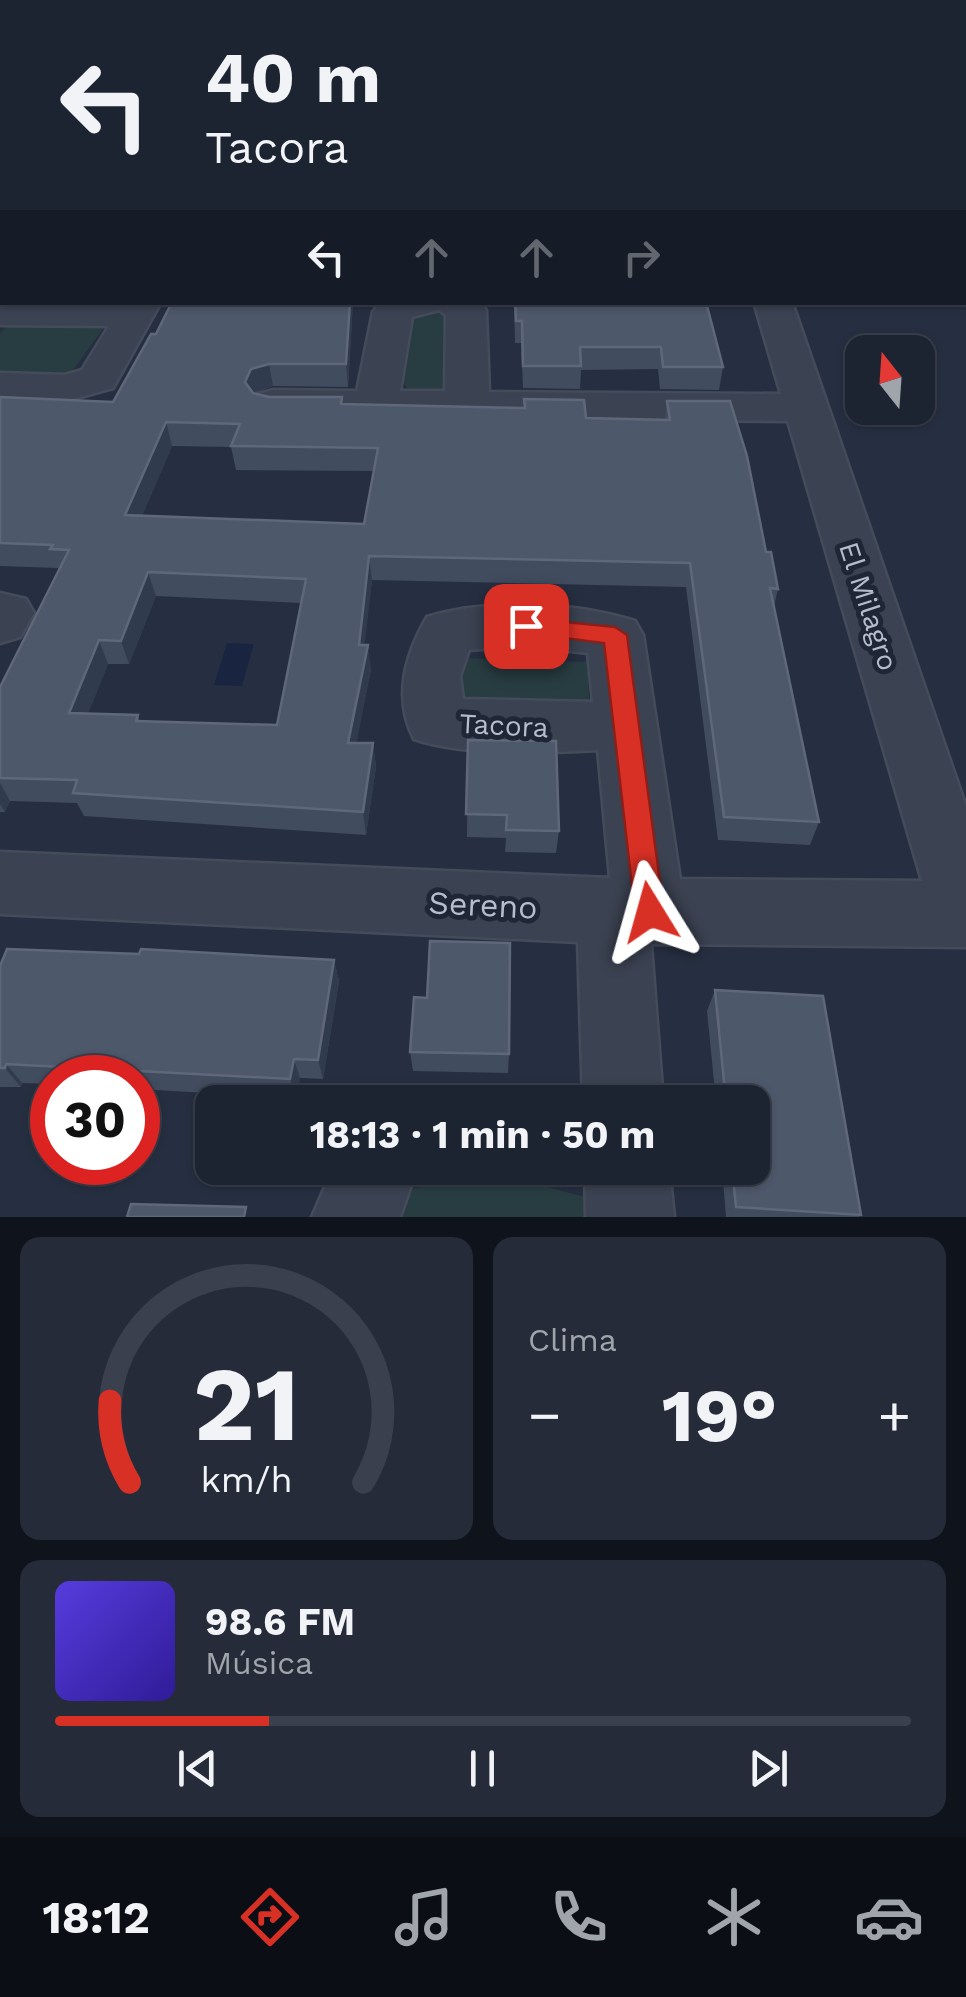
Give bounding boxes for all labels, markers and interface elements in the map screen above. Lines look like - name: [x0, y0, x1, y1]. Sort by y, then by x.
- text: 40 m: [205, 37, 381, 119]
- icon: left: [40, 40, 170, 170]
- text: Tacora: [205, 121, 349, 174]
- icon: left: [299, 230, 354, 285]
- icon: ahead: [404, 230, 459, 285]
- icon: ahead: [509, 230, 564, 285]
- icon: right: [614, 230, 669, 285]
- north arrow: [845, 335, 935, 425]
- map controls: [845, 335, 935, 425]
- street label: El Milagro: [832, 538, 905, 675]
- pin: [484, 584, 569, 669]
- icon: arrive: [499, 599, 554, 654]
- street label: Tacora: [459, 707, 550, 744]
- position arrow: [598, 860, 702, 964]
- street label: Sereno: [428, 883, 538, 927]
- speed limit sign: 30: [30, 1055, 160, 1185]
- text: 18:13 · 1 min · 50 m: [310, 1113, 655, 1157]
- text: Clima: [528, 1321, 617, 1359]
- text: 21: [193, 1343, 300, 1465]
- text: 19°: [662, 1371, 777, 1459]
- text: −: [528, 1383, 561, 1447]
- text: +: [878, 1383, 911, 1447]
- text: km/h: [200, 1459, 293, 1501]
- text: 98.6 FM: [205, 1600, 355, 1644]
- text: Música: [205, 1644, 313, 1682]
- icon: previous: [170, 1741, 225, 1796]
- icon: pause: [455, 1741, 510, 1796]
- icon: next: [741, 1741, 796, 1796]
- icon: directions: [235, 1882, 305, 1952]
- icon: music: [389, 1882, 459, 1952]
- icon: phone: [544, 1882, 614, 1952]
- icon: climate: [699, 1882, 769, 1952]
- icon: car: [854, 1882, 924, 1952]
- text: 18:12: [42, 1891, 150, 1944]

